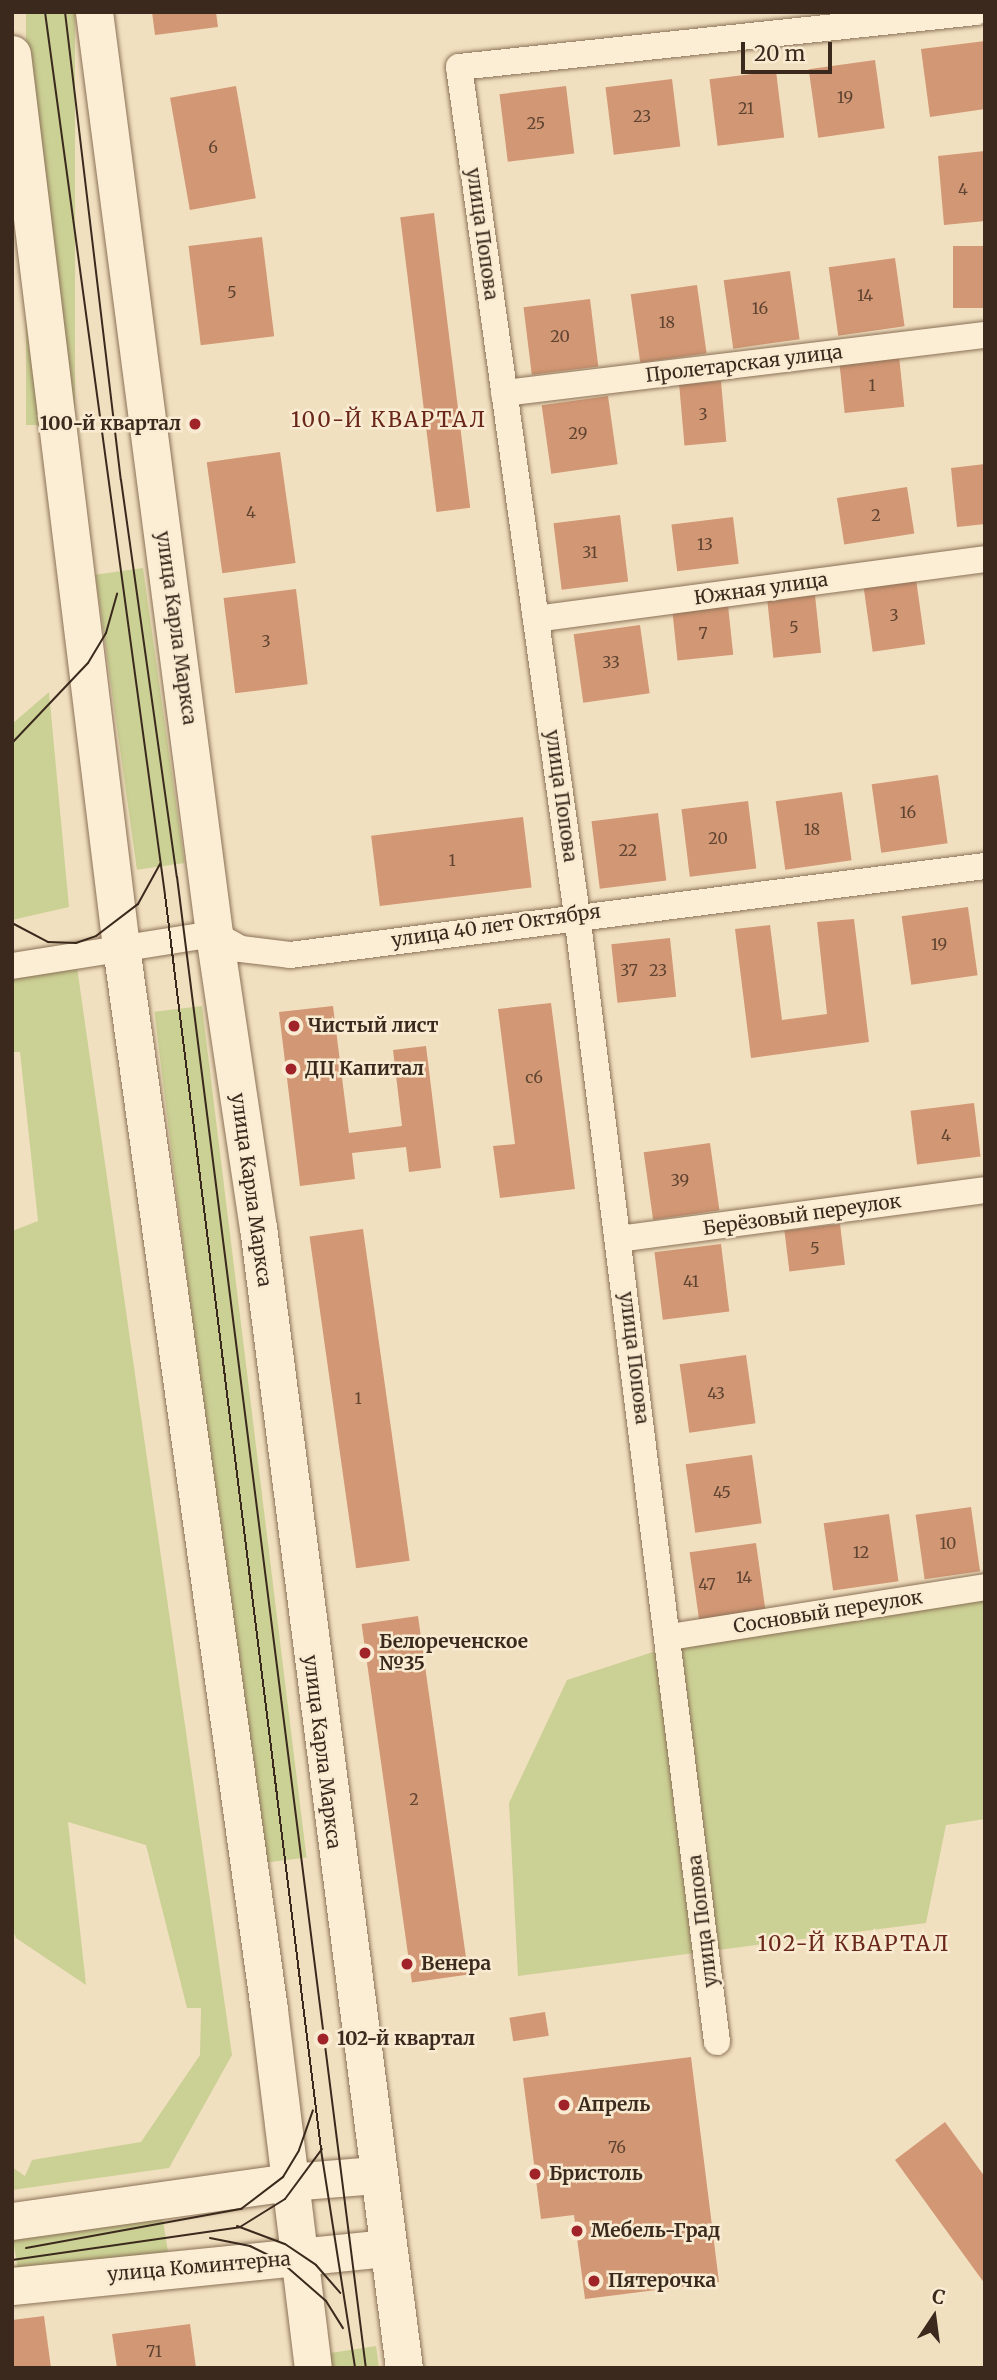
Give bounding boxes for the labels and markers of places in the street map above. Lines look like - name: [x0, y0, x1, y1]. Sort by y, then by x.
- place label: 100-й квартал: [40, 413, 181, 435]
- marker: 100-й квартал: [187, 416, 203, 432]
- place label: Чистый лист: [308, 1015, 438, 1037]
- marker: Чистый лист: [286, 1018, 302, 1034]
- place label: ДЦ Капитал: [305, 1058, 424, 1080]
- marker: ДЦ Капитал: [283, 1061, 299, 1077]
- place label: Белореченское №35: [379, 1631, 528, 1675]
- marker: Белореченское №35: [357, 1645, 373, 1661]
- place label: Венера: [421, 1953, 491, 1975]
- marker: Венера: [399, 1956, 415, 1972]
- place label: 102-й квартал: [337, 2028, 475, 2050]
- marker: 102-й квартал: [315, 2031, 331, 2047]
- place label: Апрель: [578, 2094, 650, 2116]
- marker: Апрель: [556, 2097, 572, 2113]
- place label: Бристоль: [549, 2163, 643, 2185]
- marker: Бристоль: [527, 2166, 543, 2182]
- place label: Мебель-Град: [591, 2220, 720, 2242]
- marker: Мебель-Град: [569, 2223, 585, 2239]
- place label: Пятерочка: [608, 2270, 716, 2292]
- marker: Пятерочка: [586, 2273, 602, 2289]

